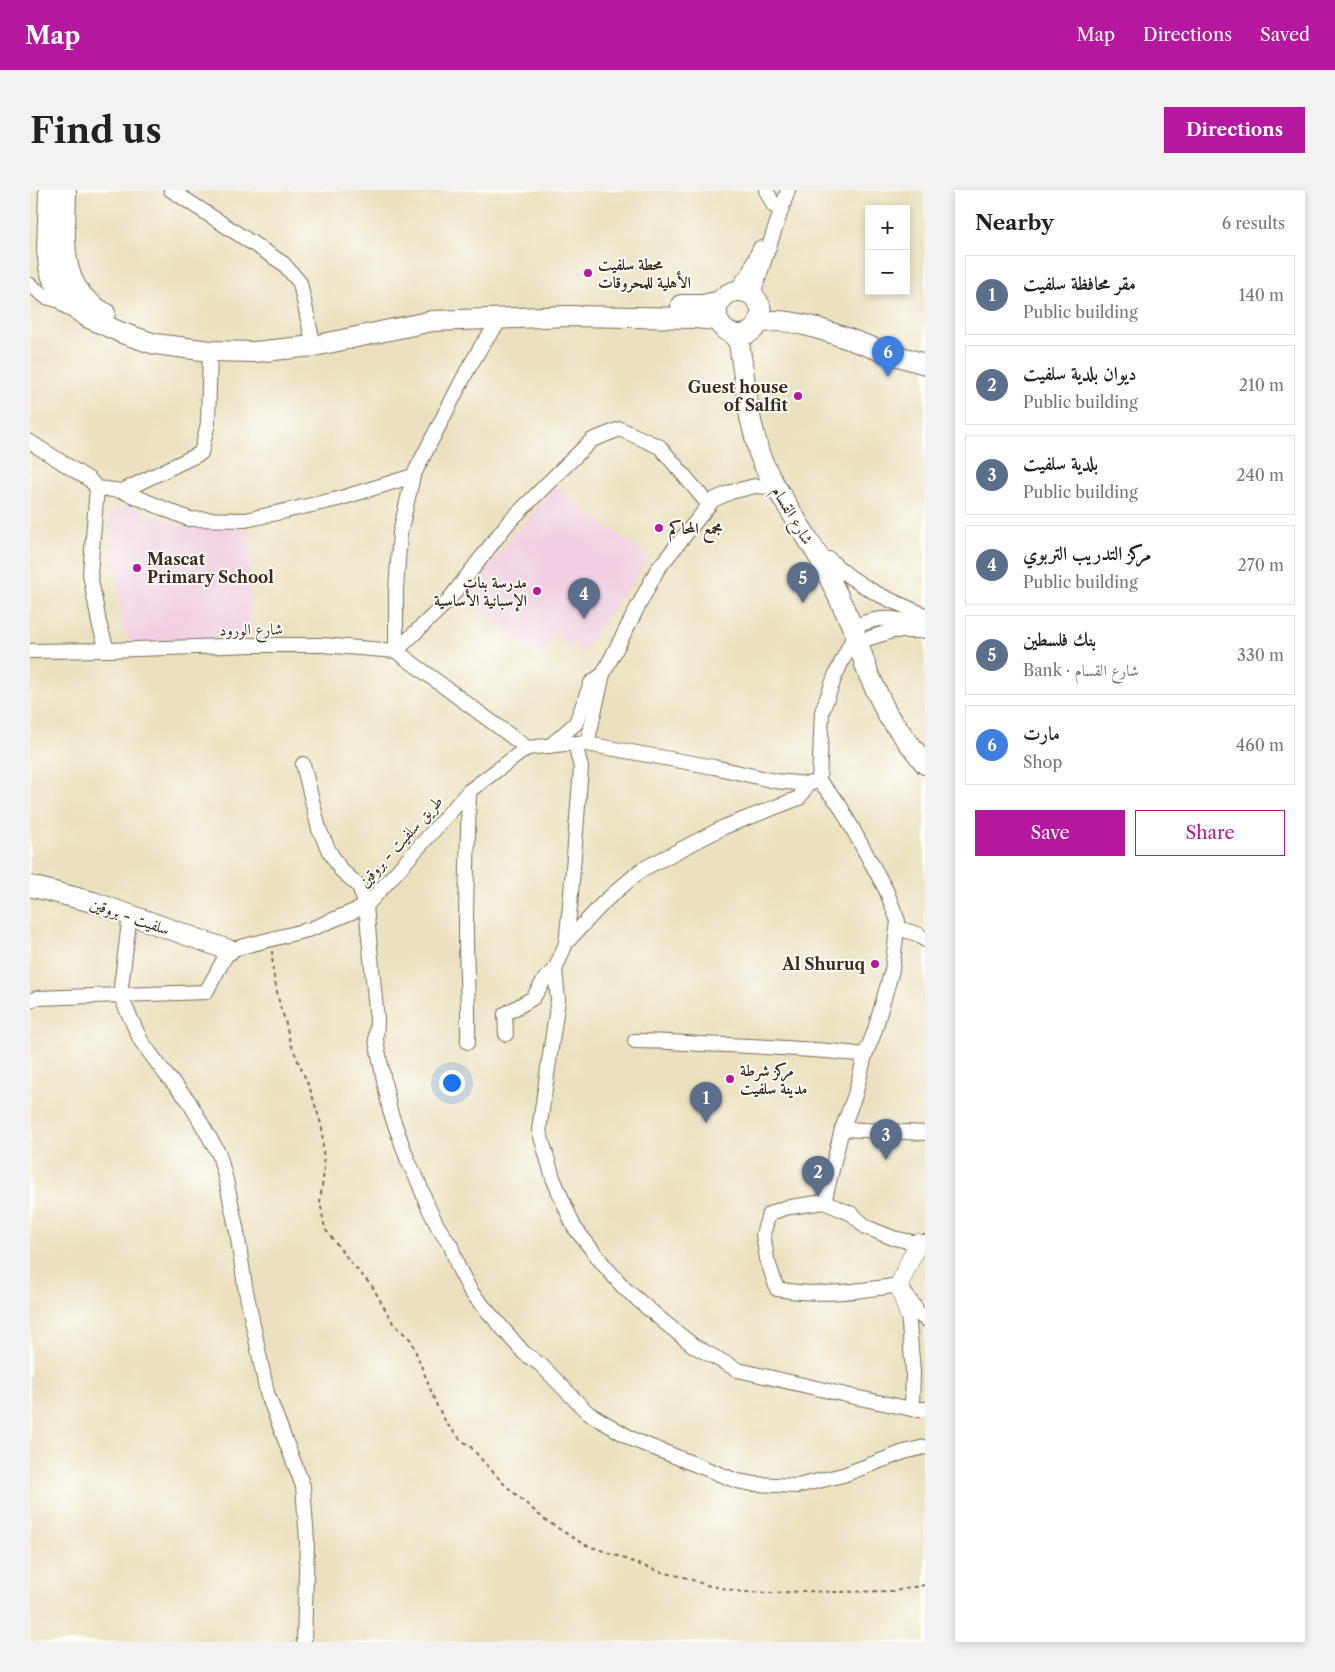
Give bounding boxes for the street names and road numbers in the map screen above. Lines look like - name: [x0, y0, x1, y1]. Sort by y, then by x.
- street label: شارع القسام: [764, 482, 818, 550]
- street label: شارع الورود: [219, 618, 283, 644]
- street label: طريق سلفيت - بروقين: [354, 791, 447, 892]
- street label: سلفيت - بروقين: [87, 893, 173, 939]

